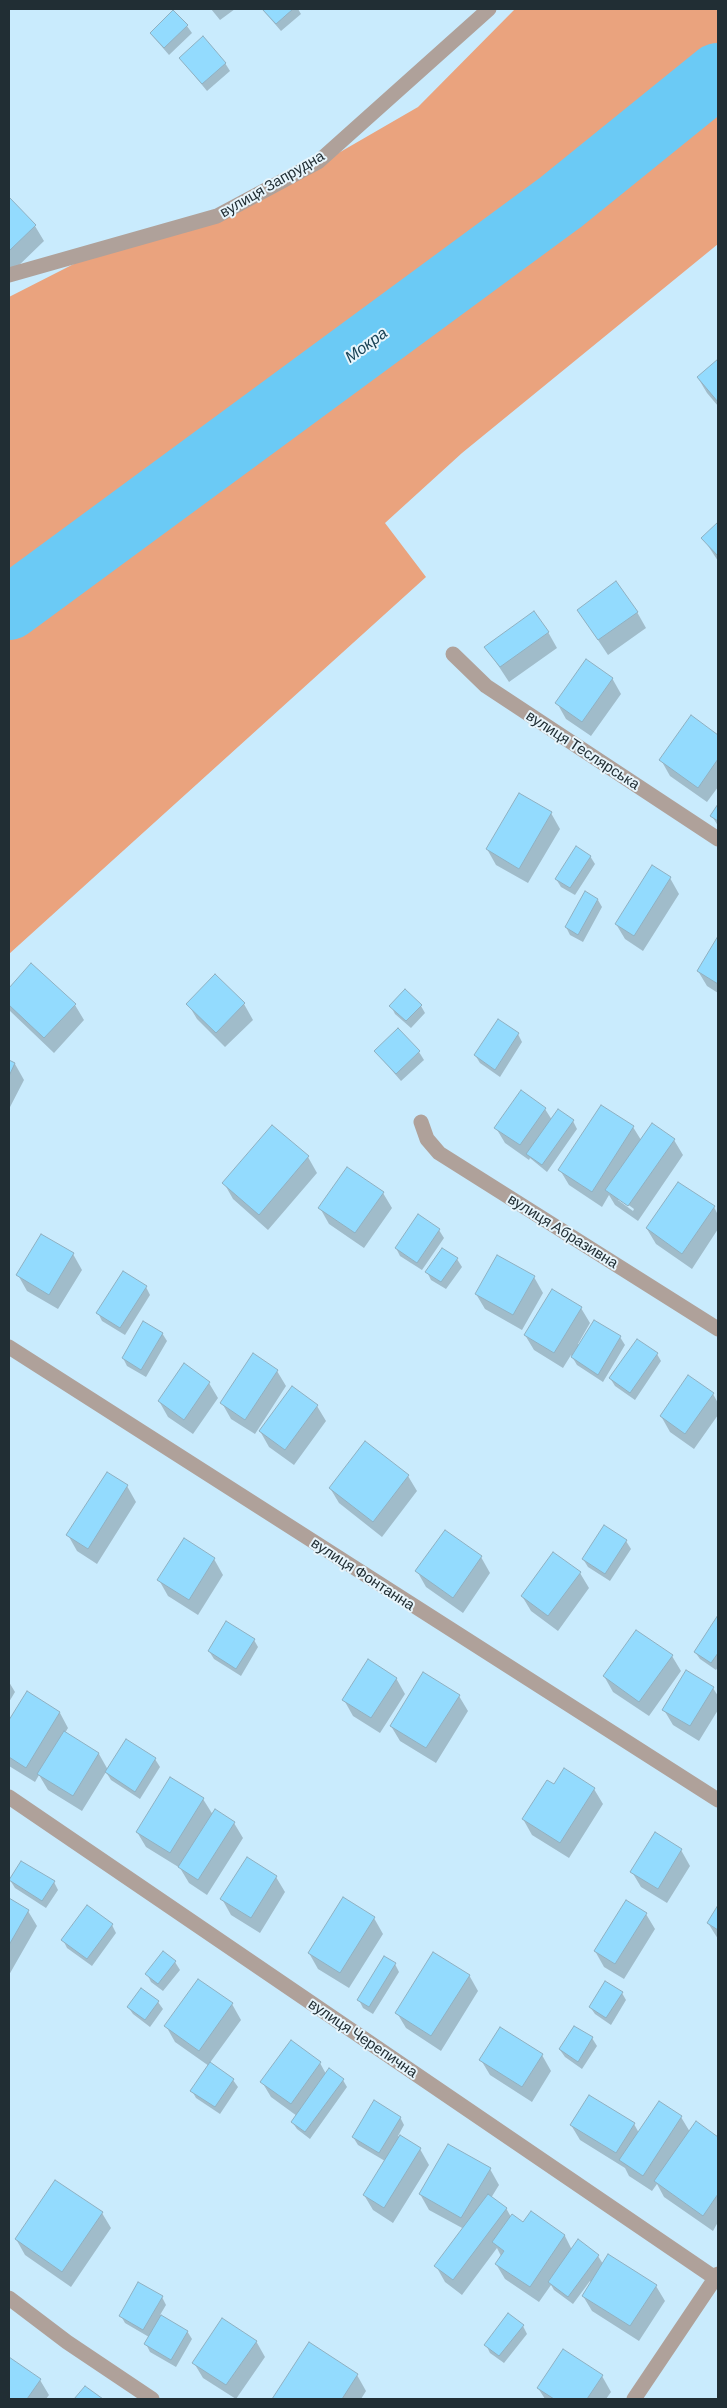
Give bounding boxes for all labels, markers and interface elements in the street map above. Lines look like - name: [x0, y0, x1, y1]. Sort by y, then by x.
- street label: вулиця Запрудна: [217, 147, 327, 221]
- water label: Мокра: [341, 323, 391, 367]
- street label: вулиця Теслярська: [523, 707, 643, 793]
- street label: вулиця Абразивна: [505, 1190, 621, 1272]
- street label: вулиця Фонтанна: [308, 1534, 418, 1614]
- street label: вулиця Черепична: [305, 1995, 421, 2081]

